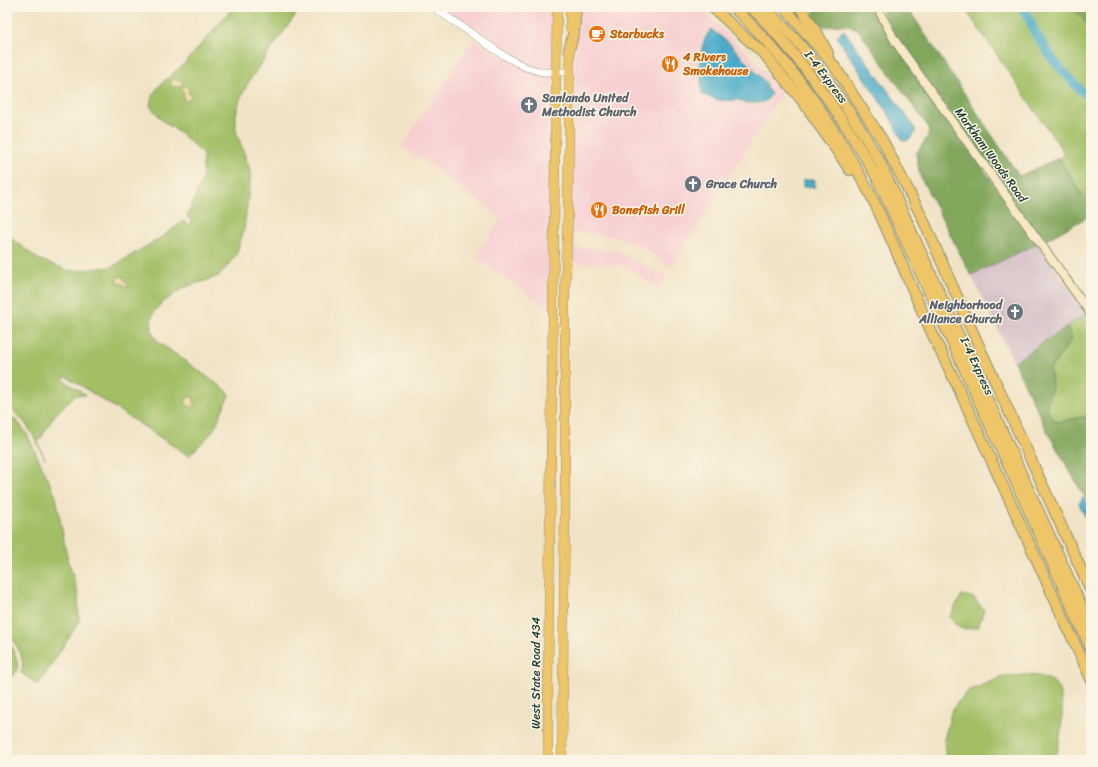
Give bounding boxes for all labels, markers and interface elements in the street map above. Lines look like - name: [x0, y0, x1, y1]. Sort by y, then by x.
- place label: Starbucks: [609, 23, 665, 45]
- cafe icon: Starbucks: [587, 24, 607, 44]
- street label: I-4 Express: [798, 45, 854, 109]
- place label: 4 Rivers Smokehouse: [682, 46, 750, 82]
- restaurant icon: 4 Rivers Smokehouse: [660, 54, 680, 74]
- place label: Sanlando United Methodist Church: [541, 87, 637, 123]
- church icon: Sanlando United Methodist Church: [519, 95, 539, 115]
- street label: Markham Woods Road: [949, 103, 1034, 209]
- place label: Grace Church: [705, 173, 778, 195]
- church icon: Grace Church: [683, 174, 703, 194]
- place label: Bonefish Grill: [612, 199, 685, 221]
- restaurant icon: Bonefish Grill: [589, 200, 609, 220]
- place label: Neighborhood Alliance Church: [918, 294, 1004, 330]
- church icon: Neighborhood Alliance Church: [1005, 302, 1025, 322]
- street label: I-4 Express: [953, 332, 1000, 399]
- street label: West State Road 434: [525, 616, 547, 729]

